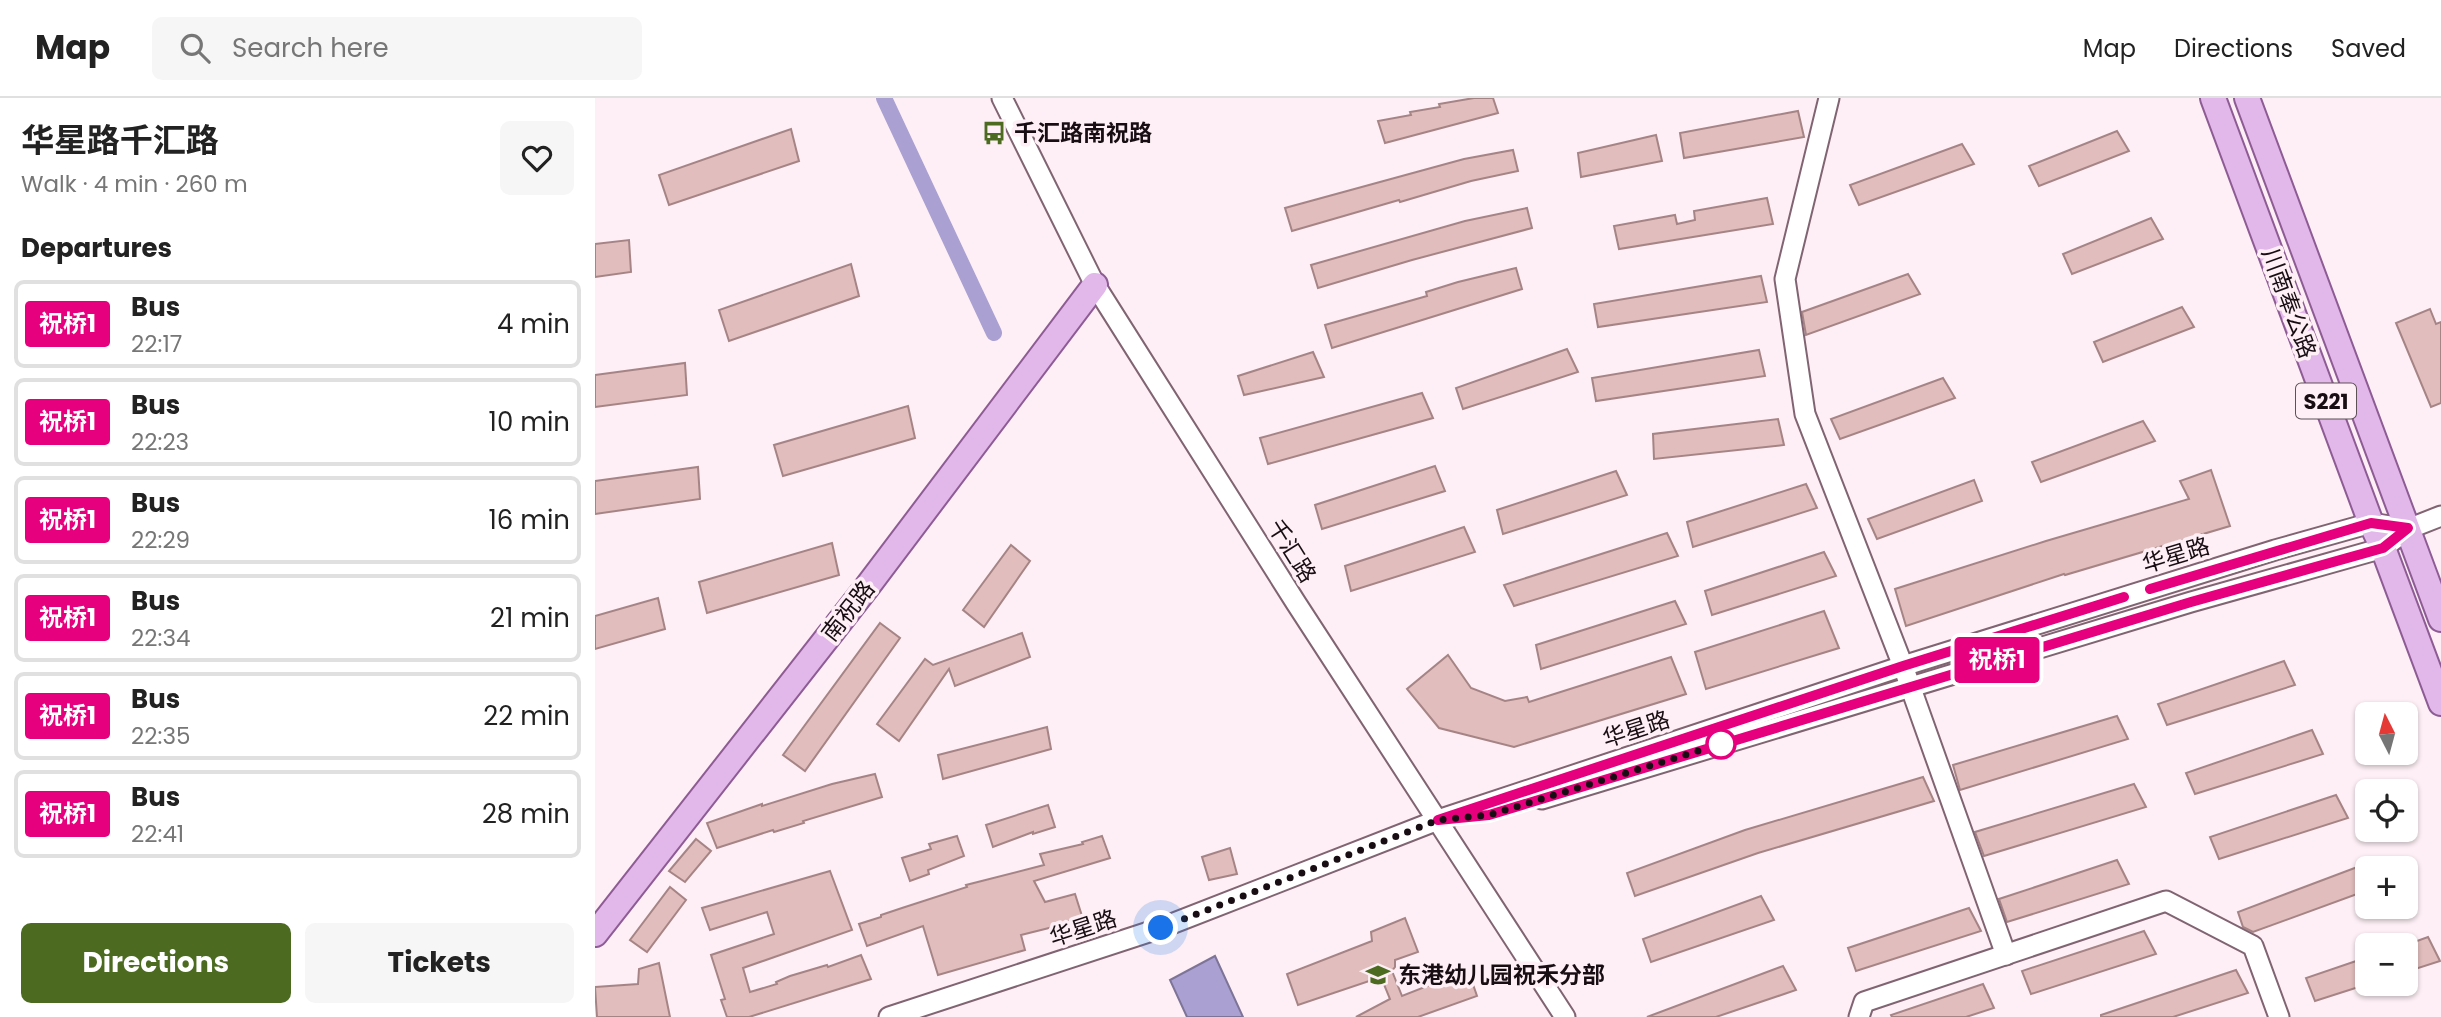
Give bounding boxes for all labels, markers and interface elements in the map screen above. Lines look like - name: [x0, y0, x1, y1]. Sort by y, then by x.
- search box: [152, 17, 642, 80]
- text: Map: [35, 24, 110, 71]
- icon: search: [176, 29, 214, 67]
- text: Search here: [232, 30, 389, 66]
- text: Map: [2083, 32, 2136, 65]
- text: Directions: [2174, 32, 2293, 65]
- text: Saved: [2331, 32, 2406, 65]
- text: 华星路千汇路: [21, 117, 219, 164]
- place label: 千汇路南祝路: [1014, 117, 1152, 149]
- bus stop icon: 千汇路南祝路: [980, 119, 1008, 147]
- button: heart: [500, 121, 574, 195]
- text: Walk · 4 min · 260 m: [21, 168, 248, 200]
- text: Departures: [21, 230, 172, 266]
- street label: 川南奉公路: [2254, 243, 2324, 363]
- text: Bus: [131, 289, 180, 325]
- text: 4 min: [497, 306, 570, 342]
- text: 祝桥1: [39, 307, 96, 340]
- text: 22:17: [131, 328, 182, 360]
- road number: S221: [2296, 384, 2356, 418]
- text: Bus: [131, 387, 180, 423]
- text: 10 min: [489, 404, 570, 440]
- text: 祝桥1: [39, 405, 96, 438]
- text: 22:23: [131, 426, 189, 458]
- text: Bus: [131, 485, 180, 521]
- text: 16 min: [488, 502, 570, 538]
- text: 祝桥1: [39, 503, 96, 536]
- street label: 千汇路: [1260, 513, 1324, 589]
- text: 22:29: [131, 524, 190, 556]
- street label: 华星路: [2138, 530, 2214, 580]
- street label: 南祝路: [814, 574, 882, 648]
- text: Bus: [131, 583, 180, 619]
- text: 21 min: [490, 600, 570, 636]
- text: 祝桥1: [39, 601, 96, 634]
- text: 22:34: [131, 622, 190, 654]
- line badge: 祝桥1: [1957, 637, 2037, 683]
- text: 祝桥1: [1968, 643, 2026, 676]
- text: Bus: [131, 681, 180, 717]
- text: 22 min: [483, 698, 570, 734]
- text: 祝桥1: [39, 699, 96, 732]
- north arrow: [2355, 702, 2419, 765]
- map controls: [2355, 702, 2418, 996]
- street label: 华星路: [1598, 703, 1674, 755]
- text: 22:35: [131, 720, 190, 752]
- unlabelled marker: [1706, 729, 1736, 759]
- text: Bus: [131, 779, 180, 815]
- button: locate: [2355, 779, 2418, 842]
- text: 28 min: [482, 796, 570, 832]
- text: 祝桥1: [39, 797, 96, 830]
- text: 22:41: [131, 818, 184, 850]
- button: +: [2355, 856, 2418, 919]
- street label: 华星路: [1045, 902, 1121, 954]
- your location: [1143, 910, 1178, 945]
- button: Directions: [21, 923, 291, 1003]
- button: Tickets: [305, 923, 574, 1003]
- button: −: [2355, 933, 2418, 996]
- place label: 东港幼儿园祝禾分部: [1398, 959, 1605, 991]
- school or university icon: 东港幼儿园祝禾分部: [1364, 961, 1392, 989]

